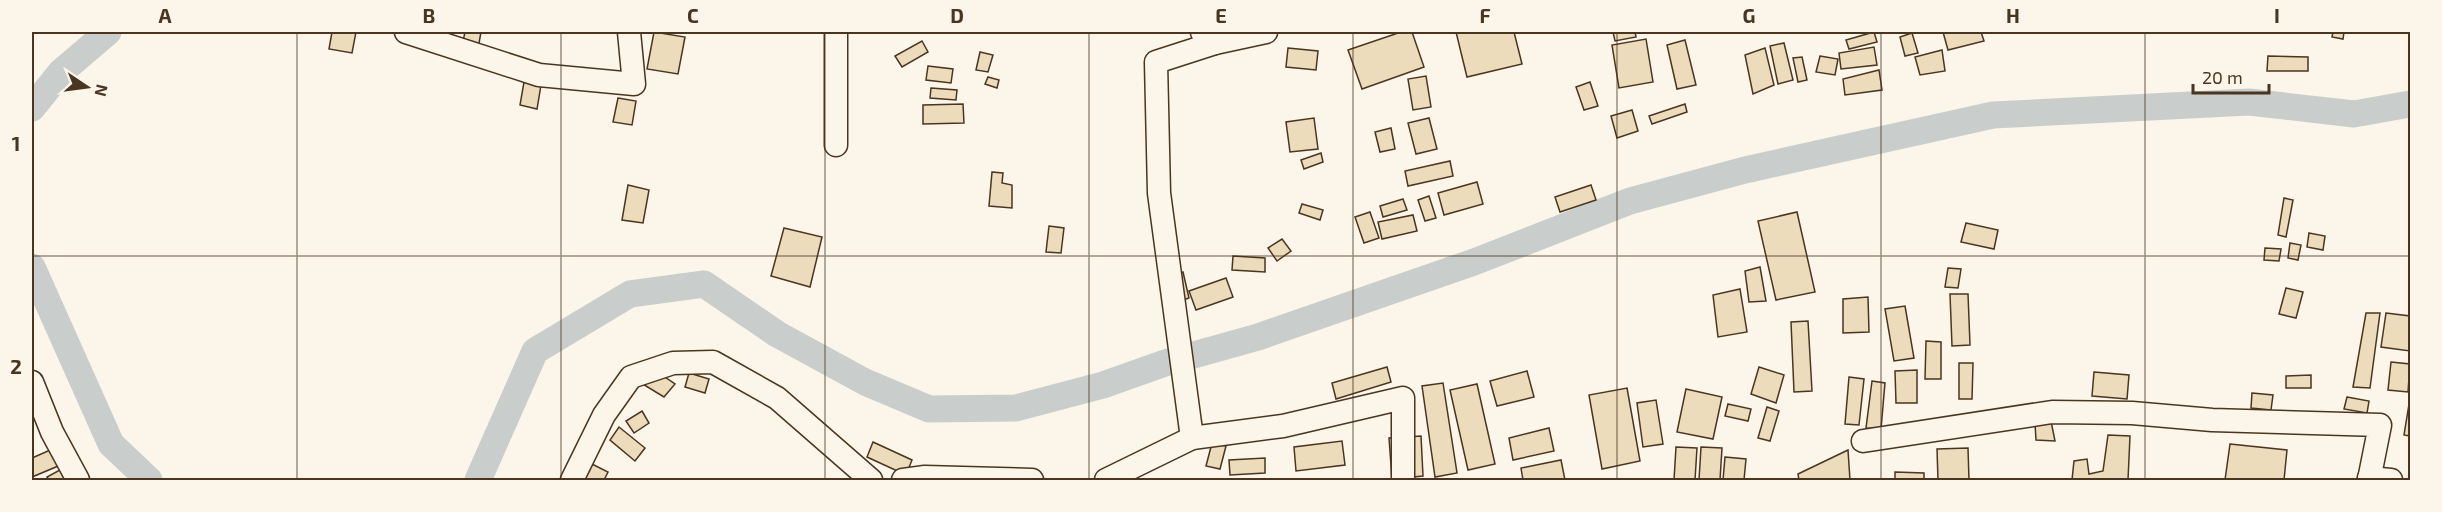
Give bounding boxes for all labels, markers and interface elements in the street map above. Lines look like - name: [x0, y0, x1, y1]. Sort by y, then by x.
- text: A: [158, 3, 172, 27]
- text: B: [423, 3, 435, 27]
- text: C: [687, 3, 699, 27]
- text: D: [950, 3, 964, 27]
- text: E: [1215, 3, 1227, 27]
- text: F: [1479, 3, 1491, 27]
- text: G: [1743, 3, 1755, 27]
- text: H: [2006, 3, 2020, 27]
- text: I: [2274, 3, 2280, 27]
- north arrow: [57, 57, 117, 117]
- scale bar: [2193, 57, 2270, 95]
- text: 20 m: [2202, 66, 2243, 88]
- text: N: [92, 83, 113, 98]
- text: 1: [12, 131, 20, 155]
- text: 2: [10, 354, 22, 378]

